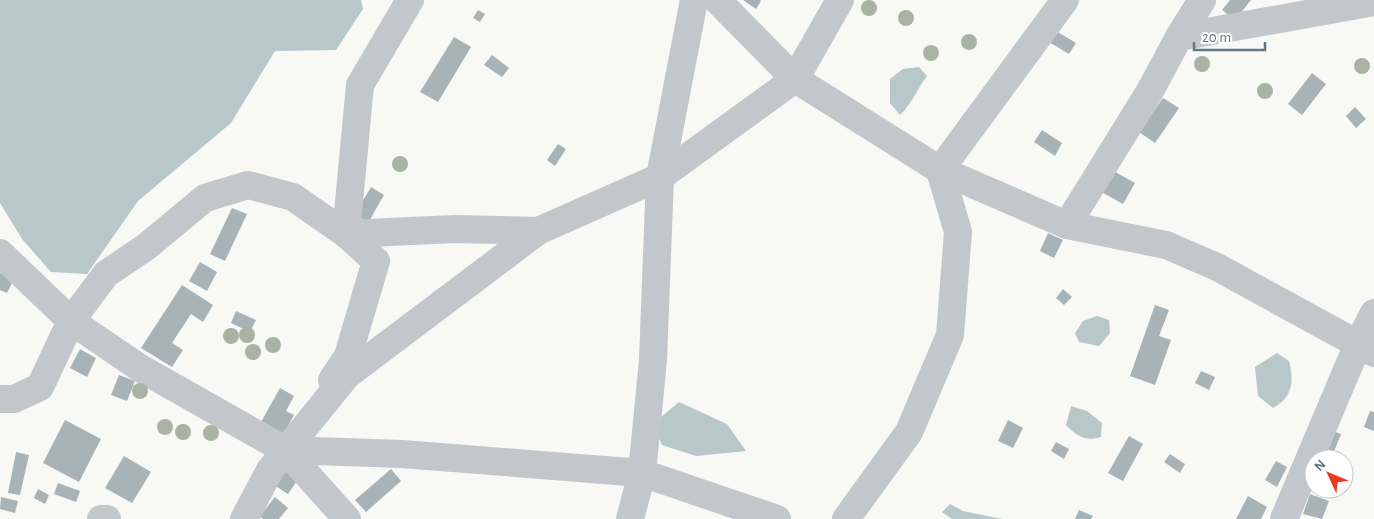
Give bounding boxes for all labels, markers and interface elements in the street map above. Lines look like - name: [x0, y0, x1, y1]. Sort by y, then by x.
- scale bar: [1194, 20, 1265, 52]
- text: 20 m: [1202, 30, 1231, 45]
- north arrow: [1304, 449, 1354, 499]
- text: N: [1312, 457, 1329, 474]

